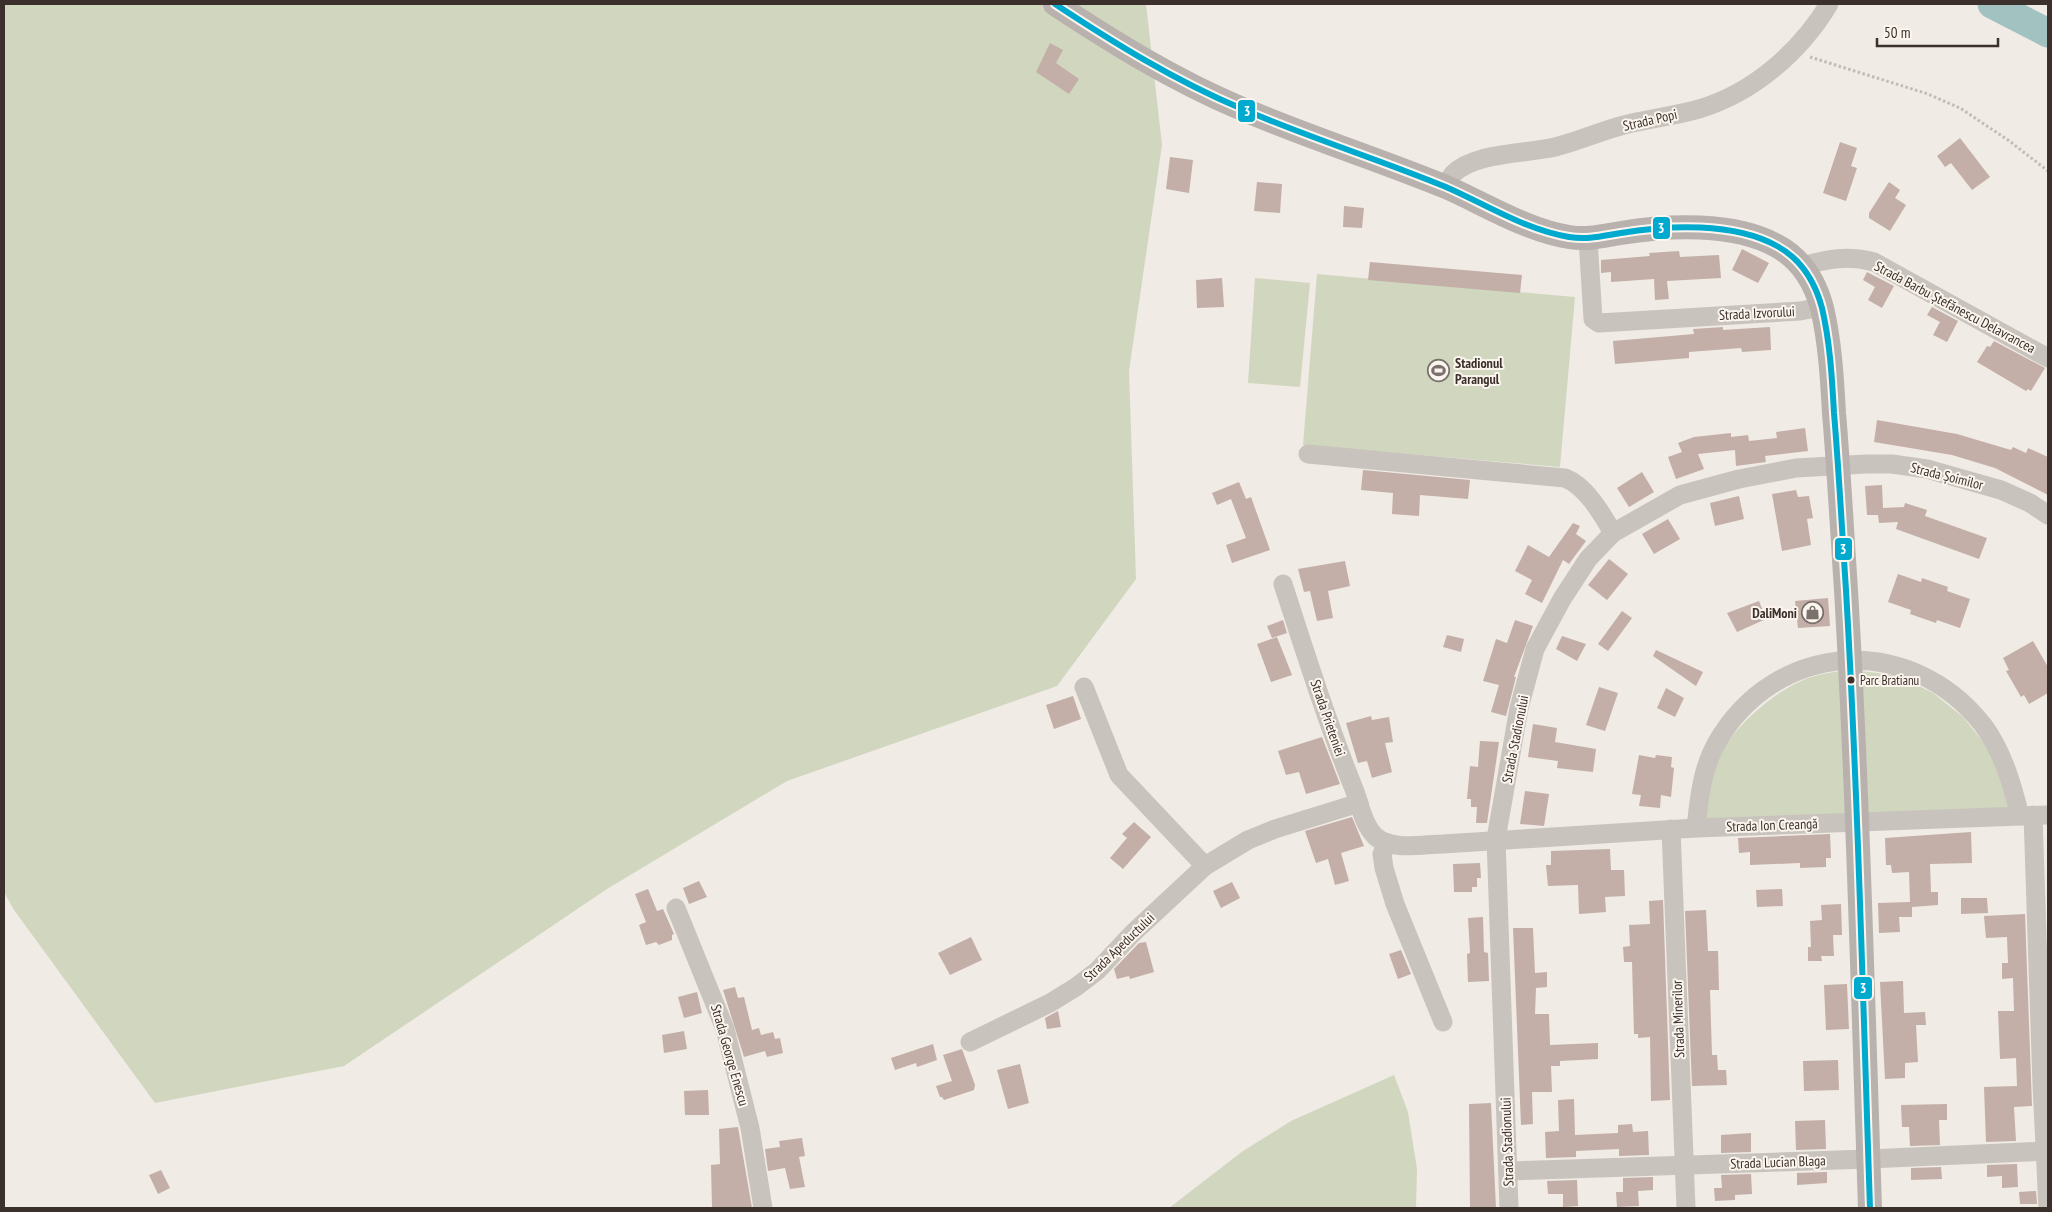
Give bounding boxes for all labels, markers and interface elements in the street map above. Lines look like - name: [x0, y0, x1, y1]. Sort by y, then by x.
- scale bar: [1877, 15, 1998, 47]
- text: 50 m: [1884, 23, 1910, 42]
- line badge: 3: [1237, 99, 1256, 123]
- text: 3: [1244, 102, 1250, 120]
- street label: Strada Popi: [1621, 105, 1679, 135]
- line badge: 3: [1652, 216, 1671, 240]
- text: 3: [1658, 219, 1664, 237]
- street label: Strada Barbu Ștefănescu Delavrancea: [1871, 257, 2039, 357]
- street label: Strada Izvorului: [1719, 302, 1795, 324]
- place label: Stadionul Parangul: [1455, 354, 1503, 388]
- sports icon: Stadionul Parangul: [1427, 359, 1451, 383]
- street label: Strada Șoimilor: [1909, 458, 1985, 494]
- line badge: 3: [1834, 537, 1853, 561]
- text: 3: [1840, 540, 1846, 558]
- shop icon: DaliMoni: [1801, 601, 1825, 625]
- place label: DaliMoni: [1752, 604, 1797, 622]
- place label: Parc Bratianu: [1860, 672, 1919, 689]
- marker: Parc Bratianu: [1846, 675, 1856, 685]
- street label: Strada Prieteniei: [1306, 677, 1350, 759]
- street label: Strada Stadionului: [1498, 694, 1532, 784]
- street label: Strada Ion Creangă: [1726, 814, 1818, 836]
- street label: Strada Apeductului: [1080, 909, 1158, 985]
- line badge: 3: [1853, 976, 1873, 1000]
- text: 3: [1860, 979, 1866, 997]
- street label: Strada Minerilor: [1668, 980, 1688, 1058]
- street label: Strada George Enescu: [707, 1002, 753, 1108]
- street label: Strada Stadionului: [1496, 1097, 1518, 1187]
- street label: Strada Lucian Blaga: [1730, 1151, 1826, 1173]

